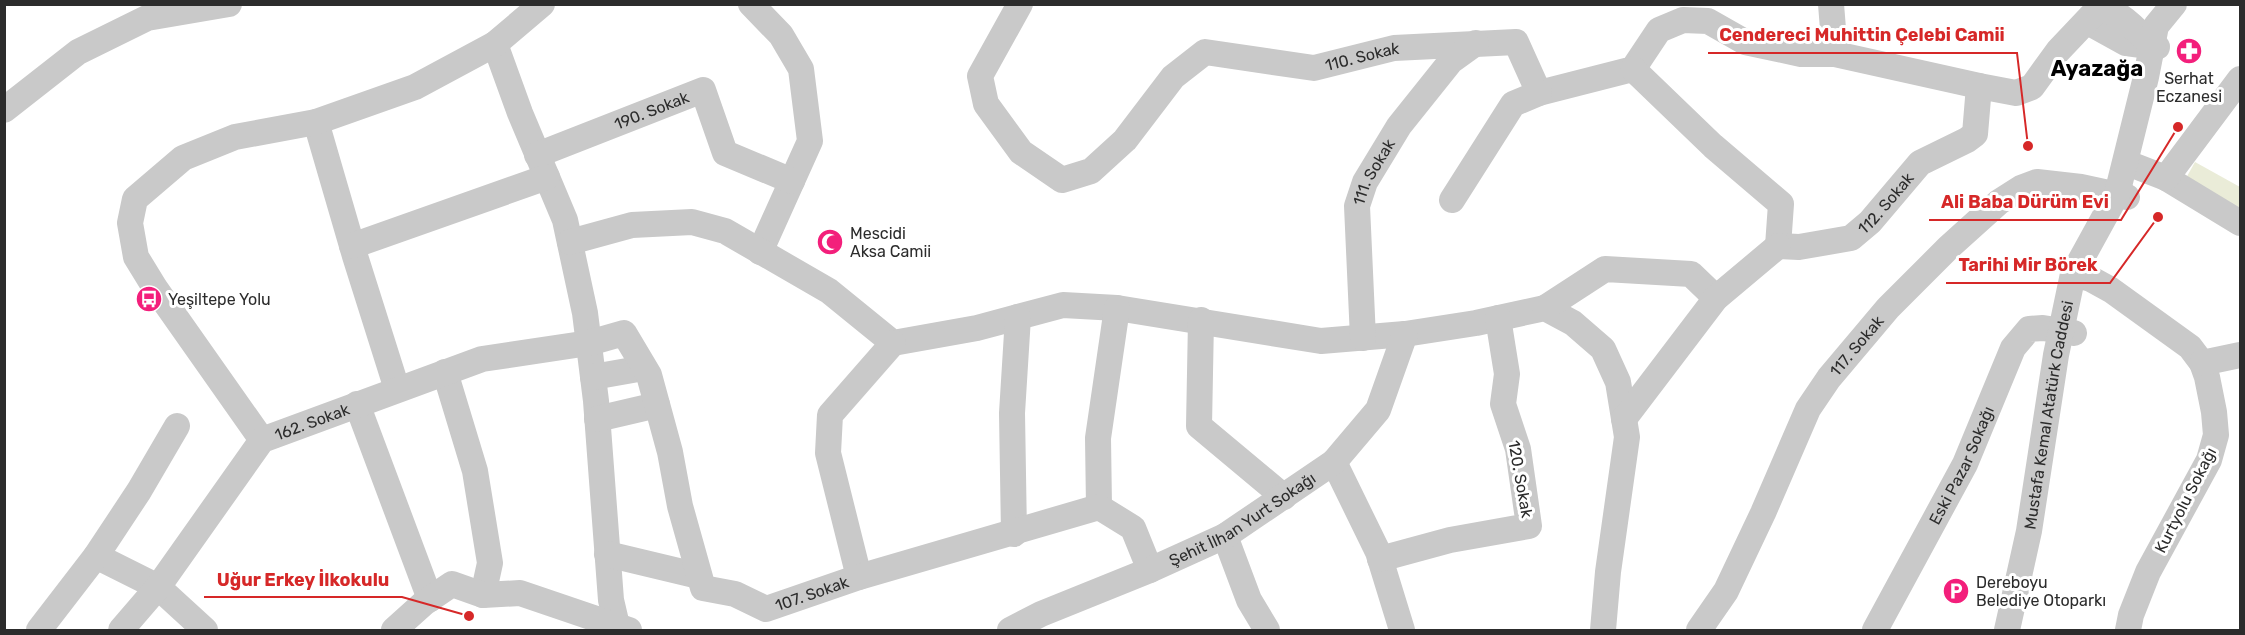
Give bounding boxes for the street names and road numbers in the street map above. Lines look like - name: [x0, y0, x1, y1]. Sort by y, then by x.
- street label: 110. Sokak: [1323, 39, 1400, 75]
- street label: 190. Sokak: [612, 87, 692, 134]
- street label: 111. Sokak: [1349, 135, 1399, 208]
- street label: 112. Sokak: [1854, 168, 1918, 238]
- street label: Mustafa Kemal Atatürk Caddesi: [2020, 299, 2077, 531]
- street label: 117. Sokak: [1826, 311, 1888, 380]
- street label: 162. Sokak: [272, 399, 353, 445]
- street label: Eski Pazar Sokağı: [1925, 404, 1998, 528]
- street label: 120. Sokak: [1504, 439, 1537, 520]
- street label: Kurtyolu Sokağı: [2151, 444, 2220, 556]
- street label: Şehit İlhan Yurt Sokağı: [1166, 468, 1319, 570]
- street label: 107. Sokak: [773, 572, 852, 615]

